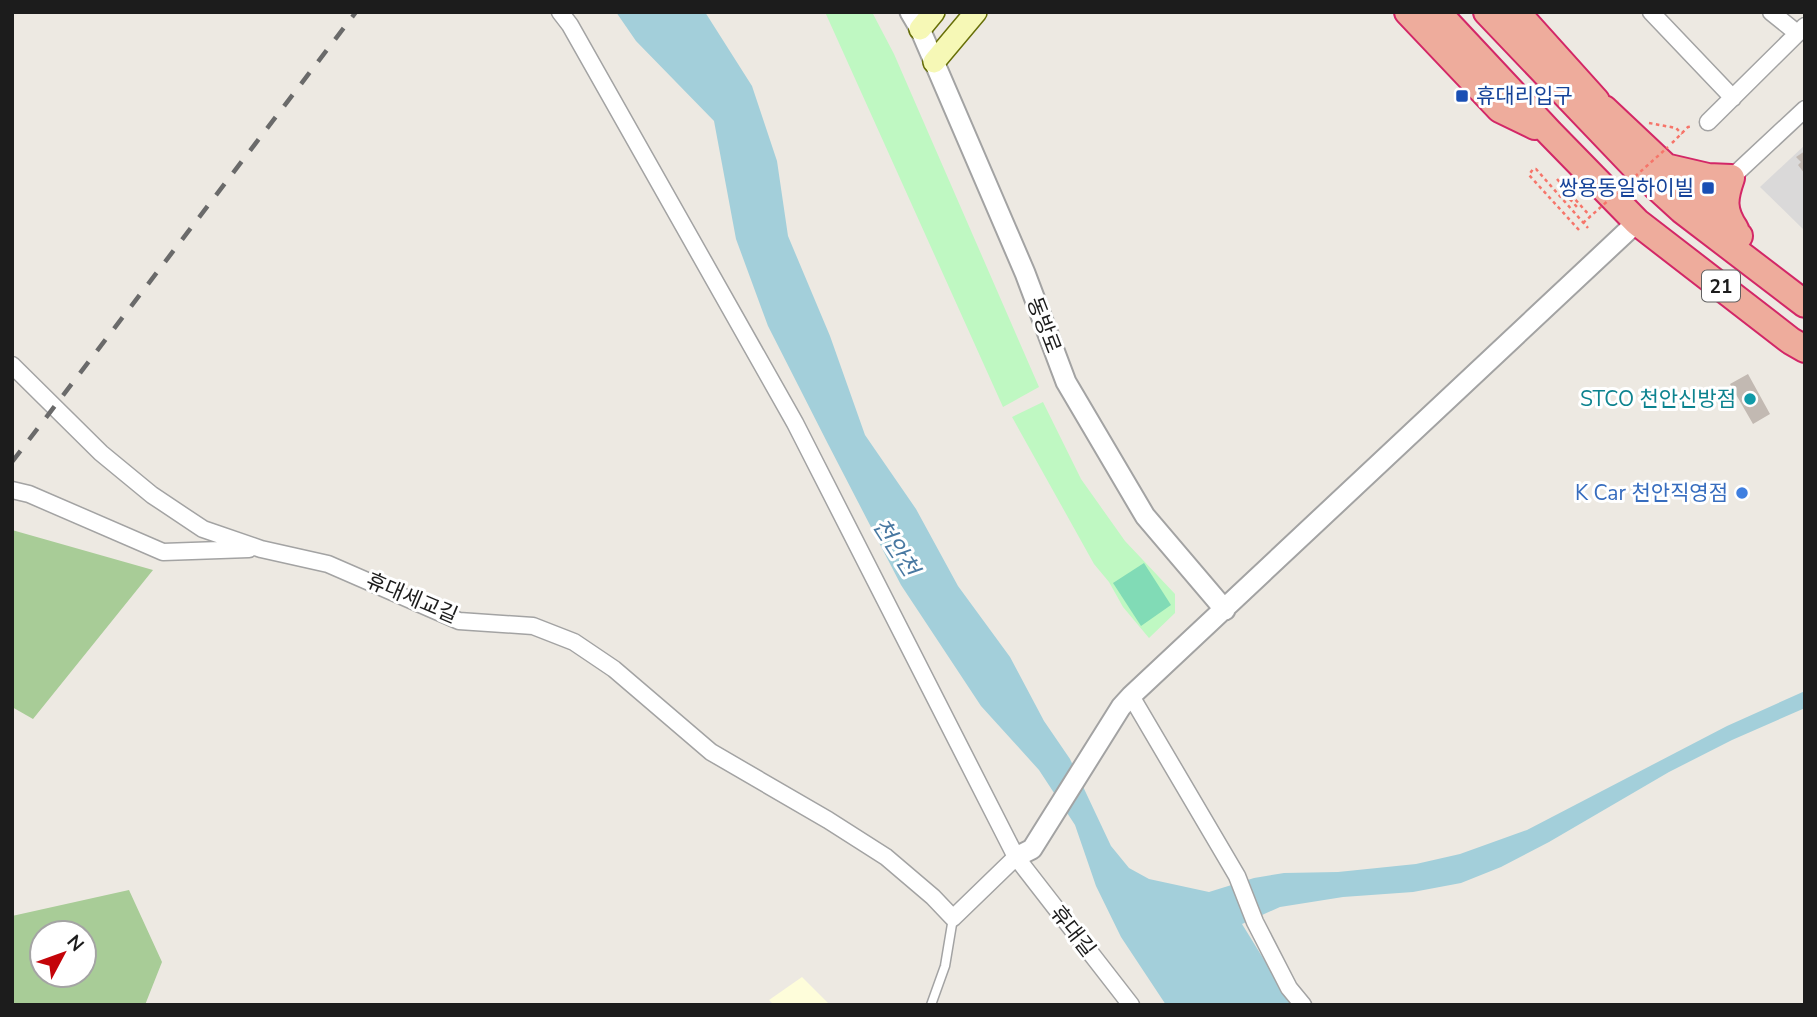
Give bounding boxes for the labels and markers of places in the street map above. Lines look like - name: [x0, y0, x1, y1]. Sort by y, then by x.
- place label: 휴대리입구: [1476, 82, 1573, 110]
- marker: 휴대리입구: [1454, 88, 1470, 104]
- place label: 쌍용동일하이빌: [1559, 174, 1694, 202]
- marker: 쌍용동일하이빌: [1700, 180, 1716, 196]
- place label: STCO 천안신방점: [1580, 385, 1736, 413]
- marker: STCO 천안신방점: [1742, 391, 1758, 407]
- place label: K Car 천안직영점: [1575, 479, 1728, 507]
- marker: K Car 천안직영점: [1734, 485, 1750, 501]

